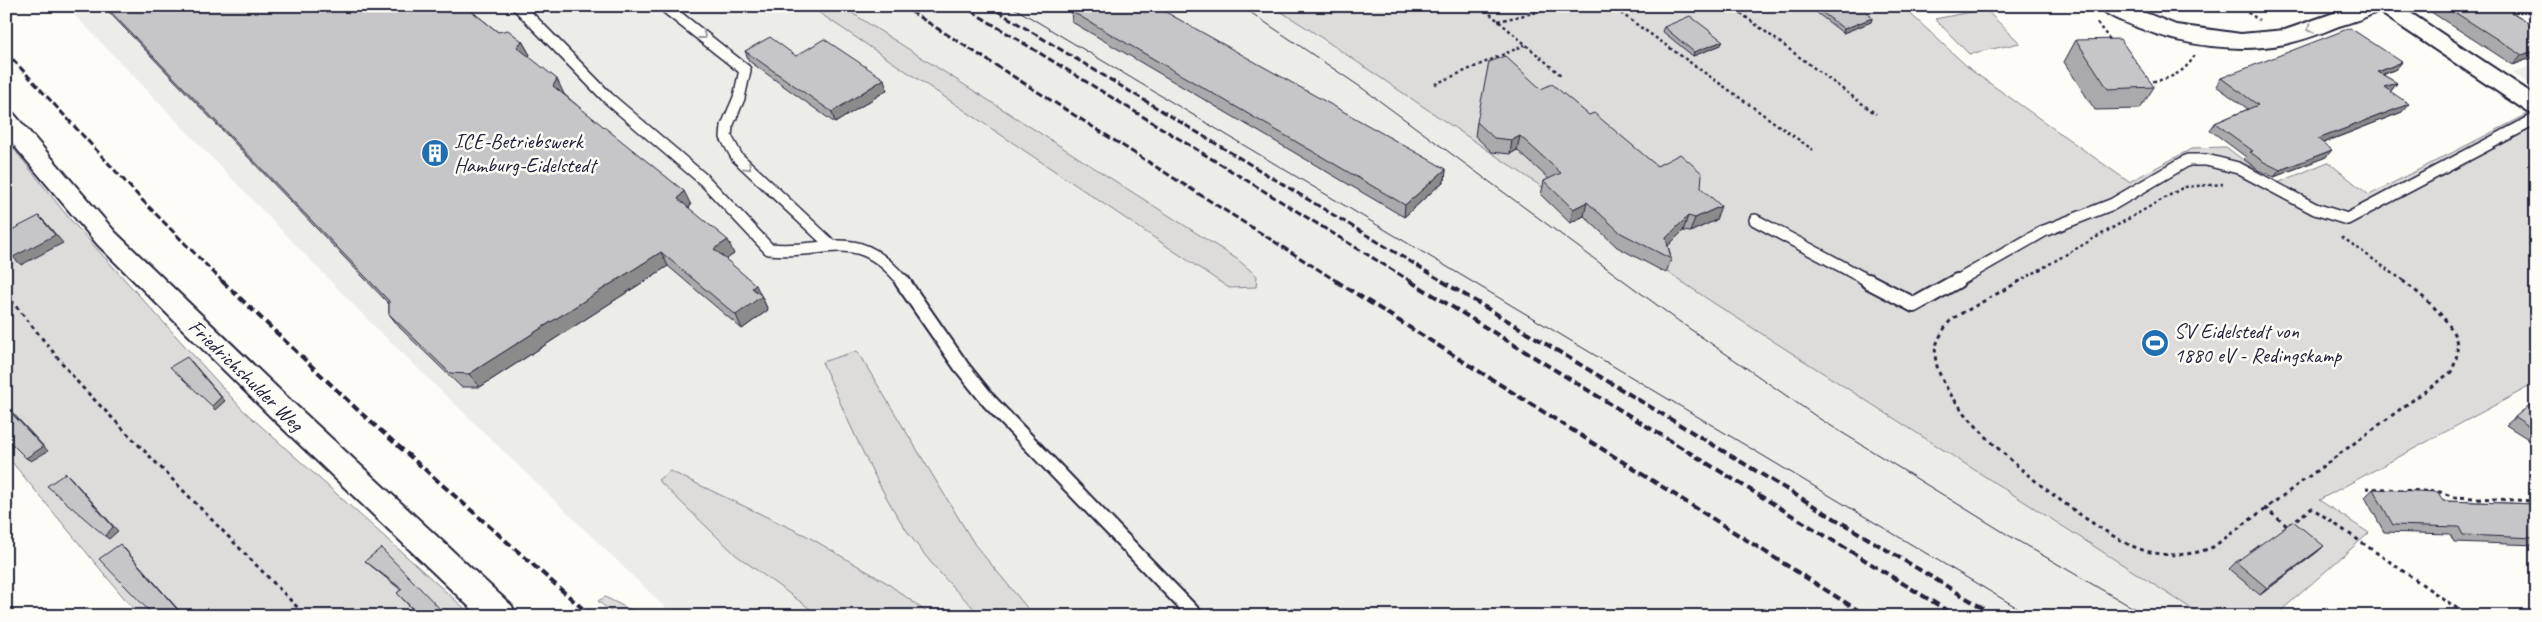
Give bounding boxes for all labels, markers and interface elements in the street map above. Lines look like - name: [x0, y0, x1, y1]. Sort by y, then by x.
- one-way arrow: [2306, 24, 2314, 34]
- one-way arrow: [697, 31, 706, 39]
- place label: ICE-Betriebswerk Hamburg-Eidelstedt: [454, 128, 598, 178]
- building icon: ICE-Betriebswerk Hamburg-Eidelstedt: [420, 138, 450, 168]
- one-way arrow: [742, 161, 751, 170]
- street label: Friedrichshulder Weg: [183, 314, 310, 437]
- place label: SV Eidelstedt von 1880 eV - Redingskamp: [2174, 318, 2342, 368]
- sports icon: SV Eidelstedt von 1880 eV - Redingskamp: [2140, 328, 2170, 358]

